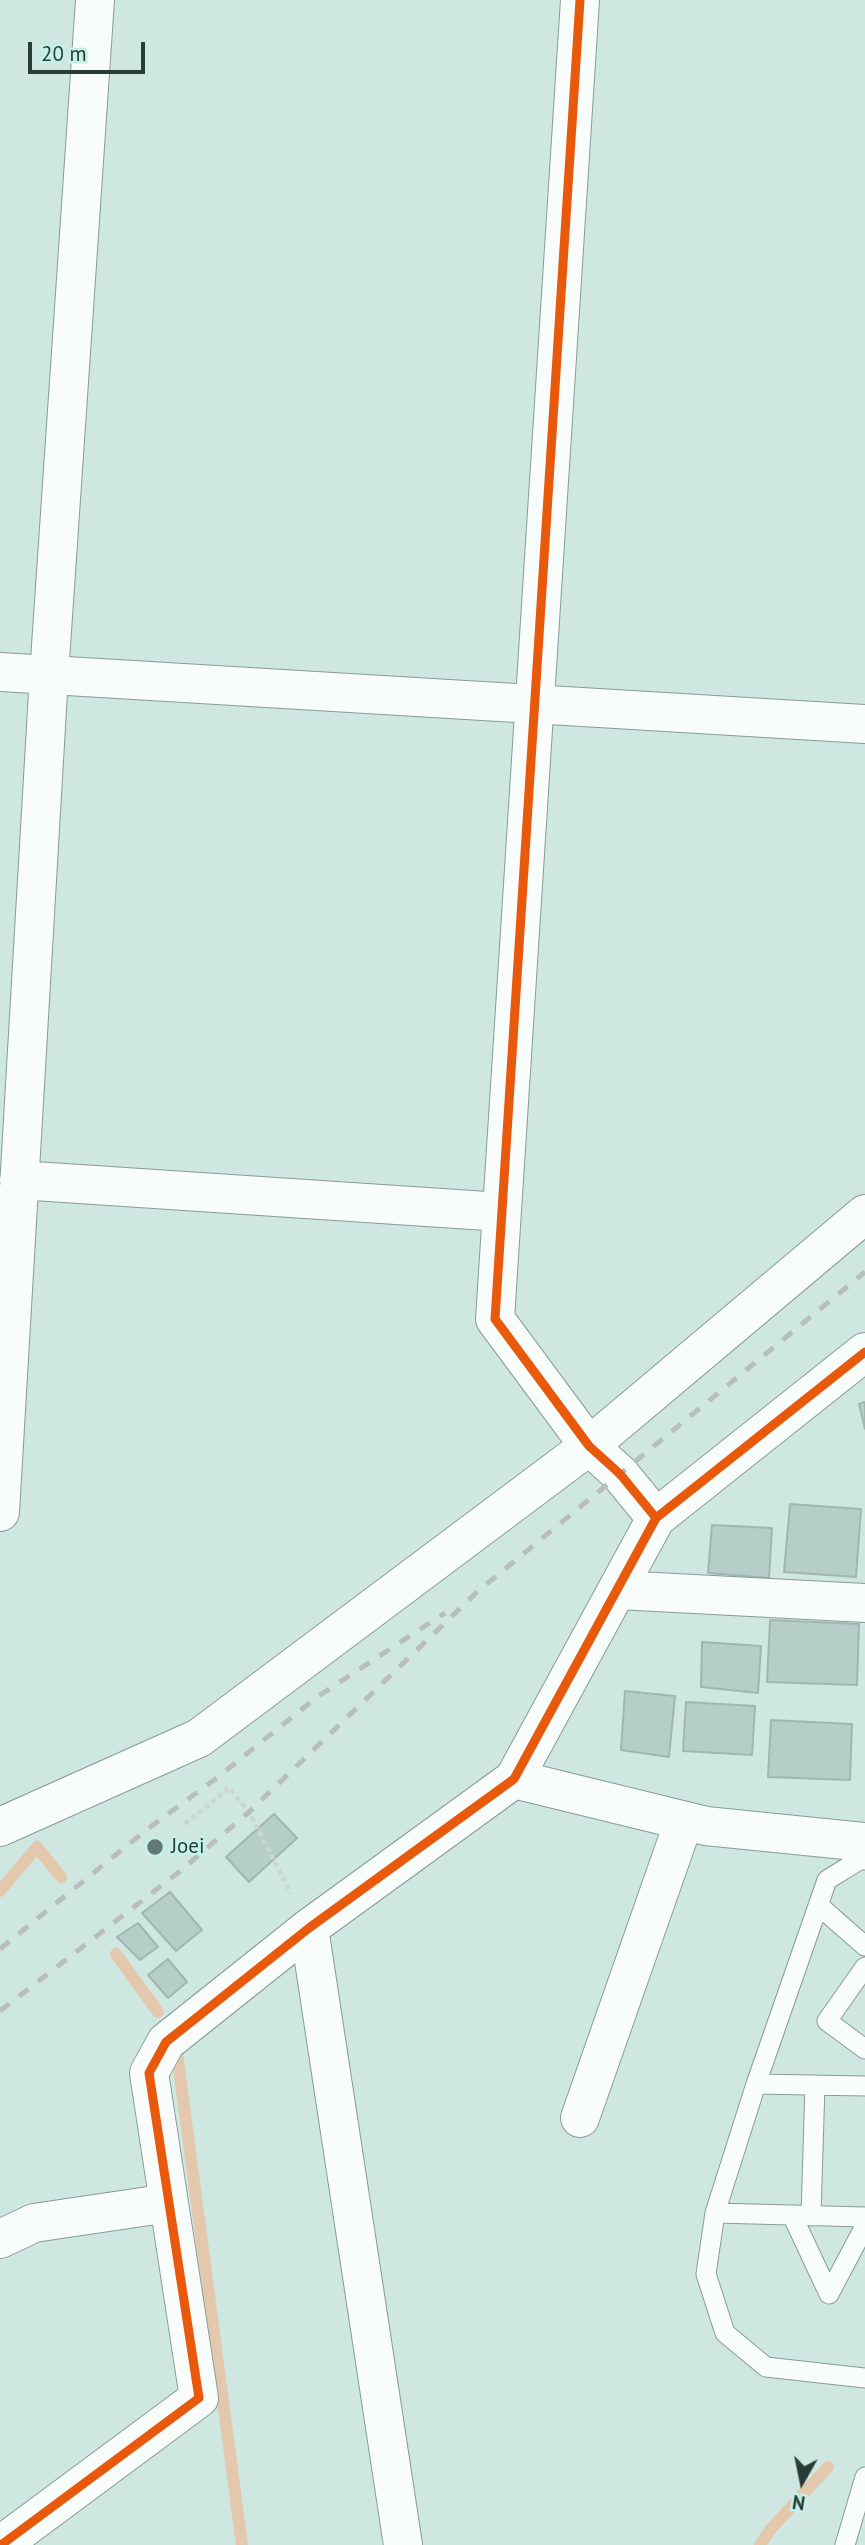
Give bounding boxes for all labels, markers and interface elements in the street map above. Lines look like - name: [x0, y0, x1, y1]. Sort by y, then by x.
- scale bar: [32, 28, 149, 72]
- text: 20 m: [41, 40, 87, 67]
- place label: Joei: [171, 1834, 205, 1860]
- marker: Joei: [145, 1837, 165, 1857]
- north arrow: [767, 2447, 837, 2517]
- text: N: [791, 2490, 807, 2516]

